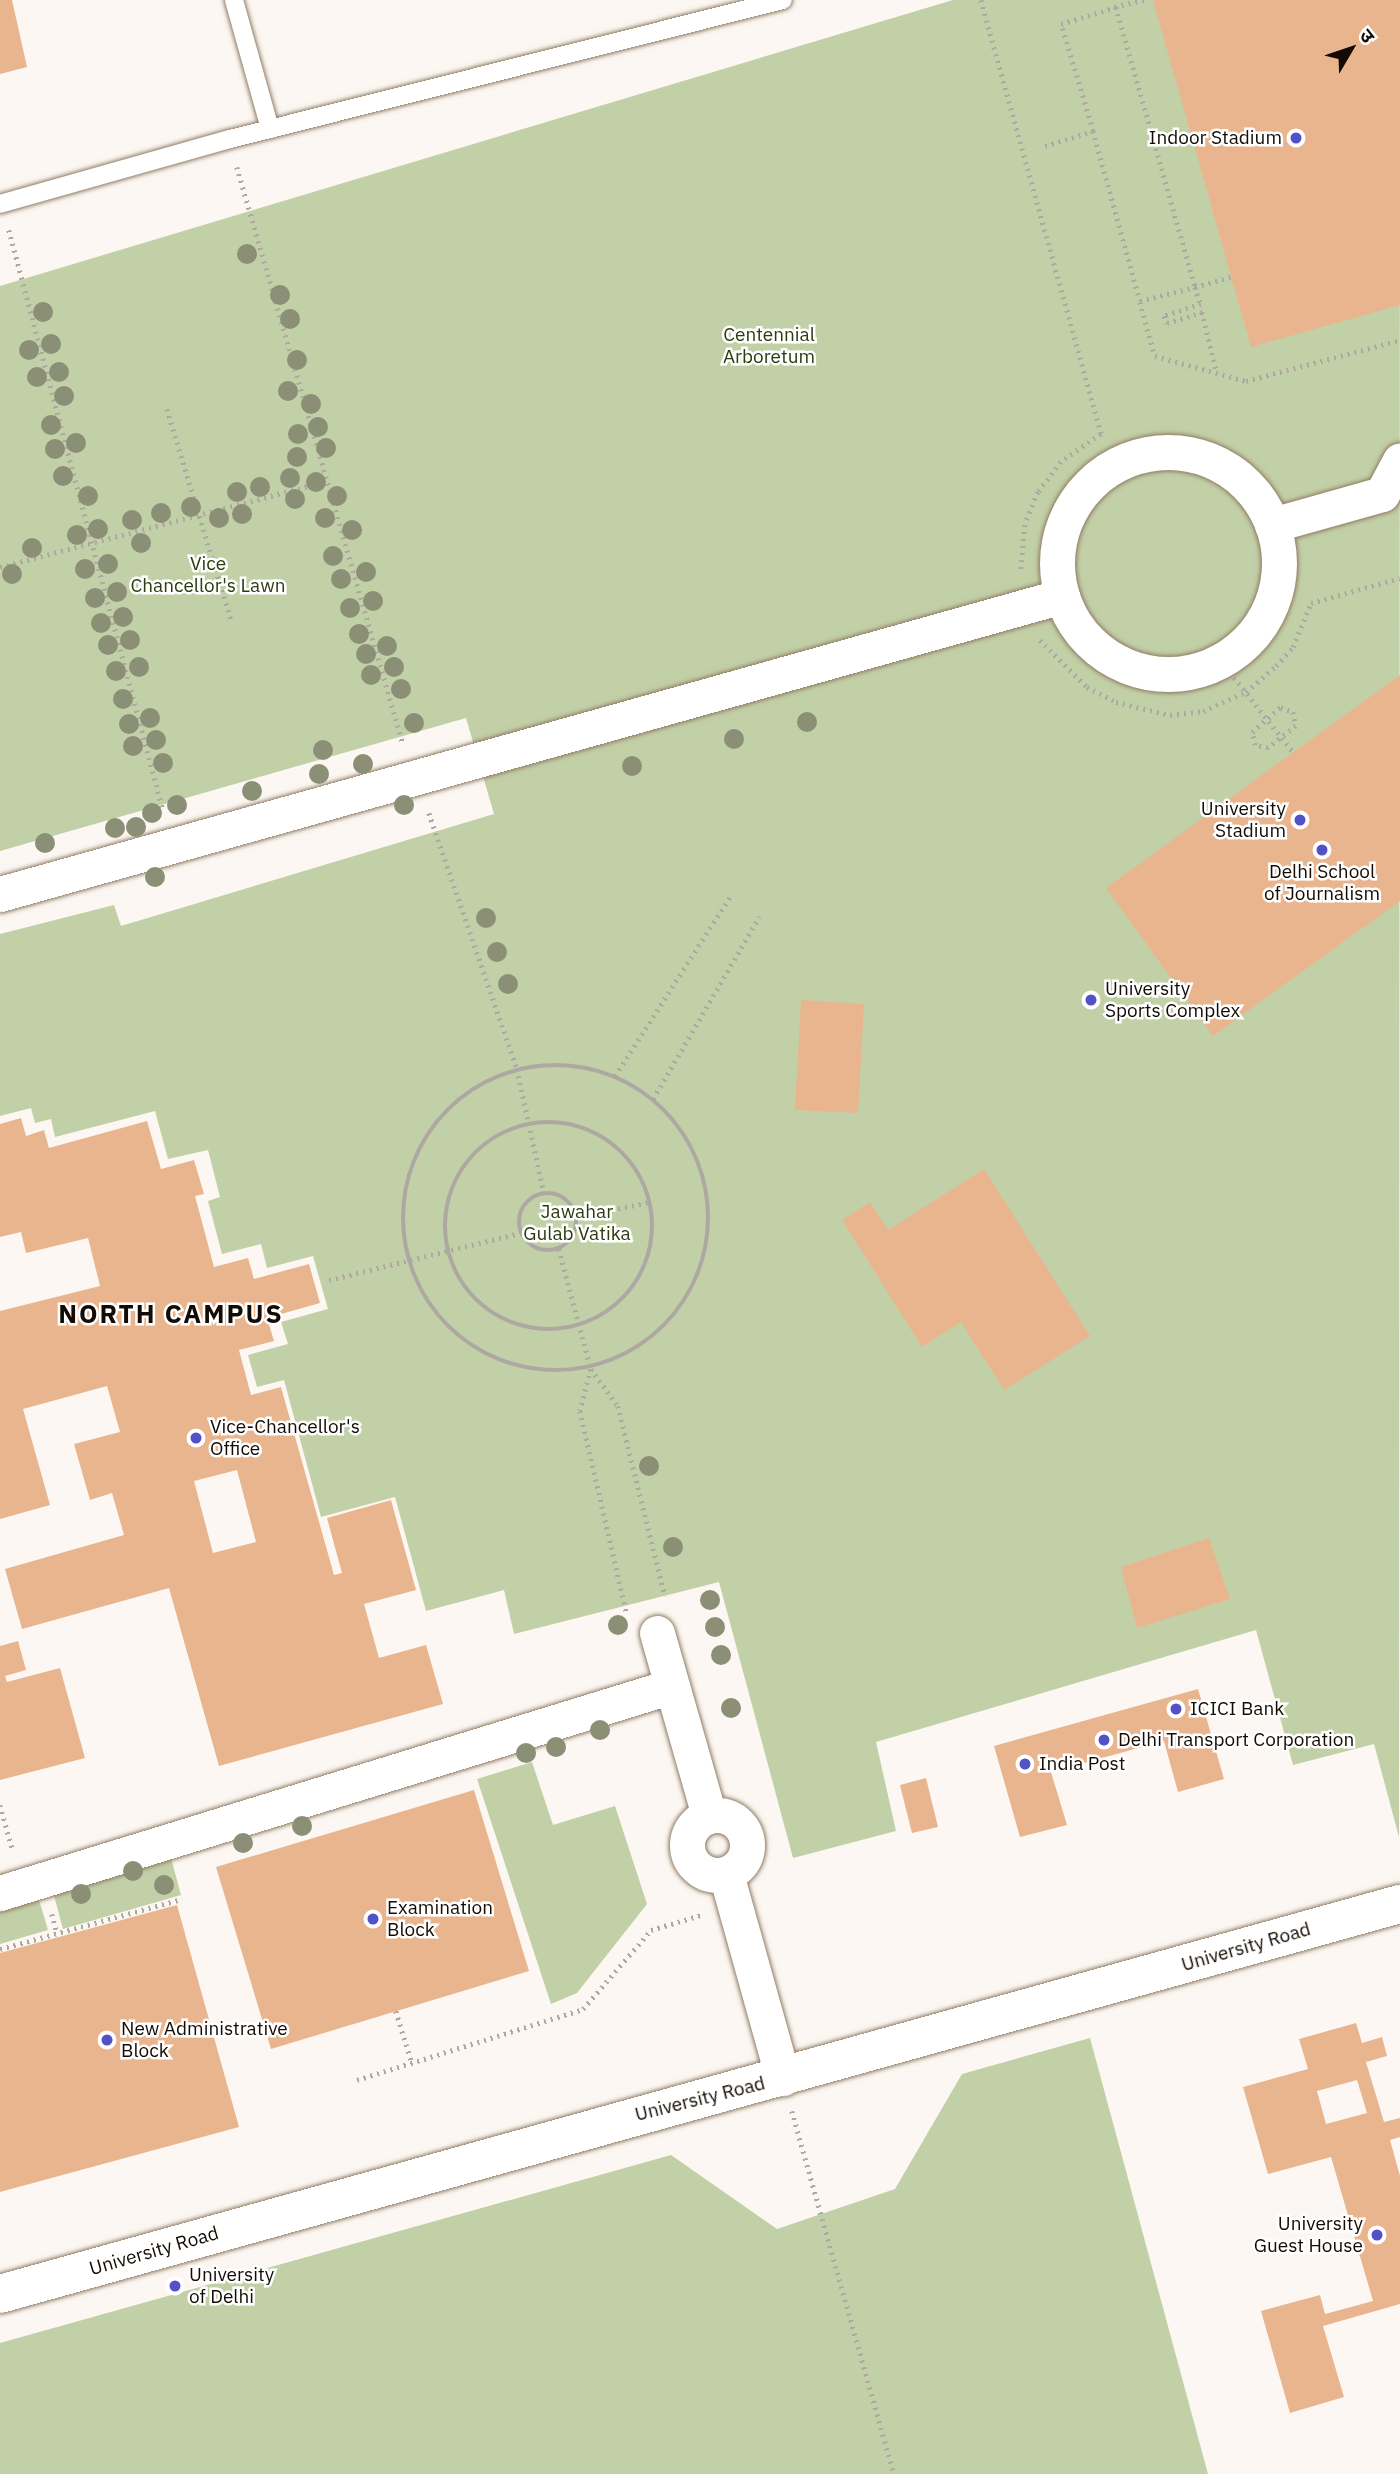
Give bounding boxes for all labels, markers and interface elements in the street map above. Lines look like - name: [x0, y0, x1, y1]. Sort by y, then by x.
- north arrow: [1316, 14, 1386, 84]
- text: उ: [1354, 24, 1380, 48]
- place label: Indoor Stadium: [1149, 127, 1282, 149]
- marker: Indoor Stadium: [1288, 130, 1304, 146]
- park label: Centennial Arboretum: [723, 324, 815, 368]
- park label: Vice Chancellor's Lawn: [130, 553, 286, 597]
- place label: University Stadium: [1201, 798, 1286, 842]
- marker: University Stadium: [1292, 812, 1308, 828]
- marker: Delhi School of Journalism: [1314, 842, 1330, 858]
- place label: Delhi School of Journalism: [1264, 861, 1380, 905]
- place label: University Sports Complex: [1105, 978, 1240, 1022]
- marker: University Sports Complex: [1083, 992, 1099, 1008]
- park label: Jawahar Gulab Vatika: [523, 1201, 631, 1245]
- district label: NORTH CAMPUS: [60, 1298, 282, 1330]
- place label: Vice-Chancellor's Office: [210, 1416, 360, 1460]
- marker: Vice-Chancellor's Office: [188, 1430, 204, 1446]
- place label: ICICI Bank: [1190, 1698, 1284, 1720]
- marker: ICICI Bank: [1168, 1701, 1184, 1717]
- place label: Delhi Transport Corporation: [1118, 1729, 1354, 1751]
- marker: Delhi Transport Corporation: [1096, 1732, 1112, 1748]
- place label: India Post: [1039, 1753, 1125, 1775]
- marker: India Post: [1017, 1756, 1033, 1772]
- place label: Examination Block: [387, 1897, 493, 1941]
- marker: Examination Block: [365, 1911, 381, 1927]
- street label: University Road: [1179, 1918, 1313, 1976]
- place label: New Administrative Block: [121, 2018, 288, 2062]
- marker: New Administrative Block: [99, 2032, 115, 2048]
- street label: University Road: [633, 2072, 767, 2126]
- place label: University Guest House: [1254, 2213, 1363, 2257]
- street label: University Road: [87, 2222, 221, 2280]
- marker: University Guest House: [1369, 2227, 1385, 2243]
- place label: University of Delhi: [189, 2264, 274, 2308]
- marker: University of Delhi: [167, 2278, 183, 2294]

